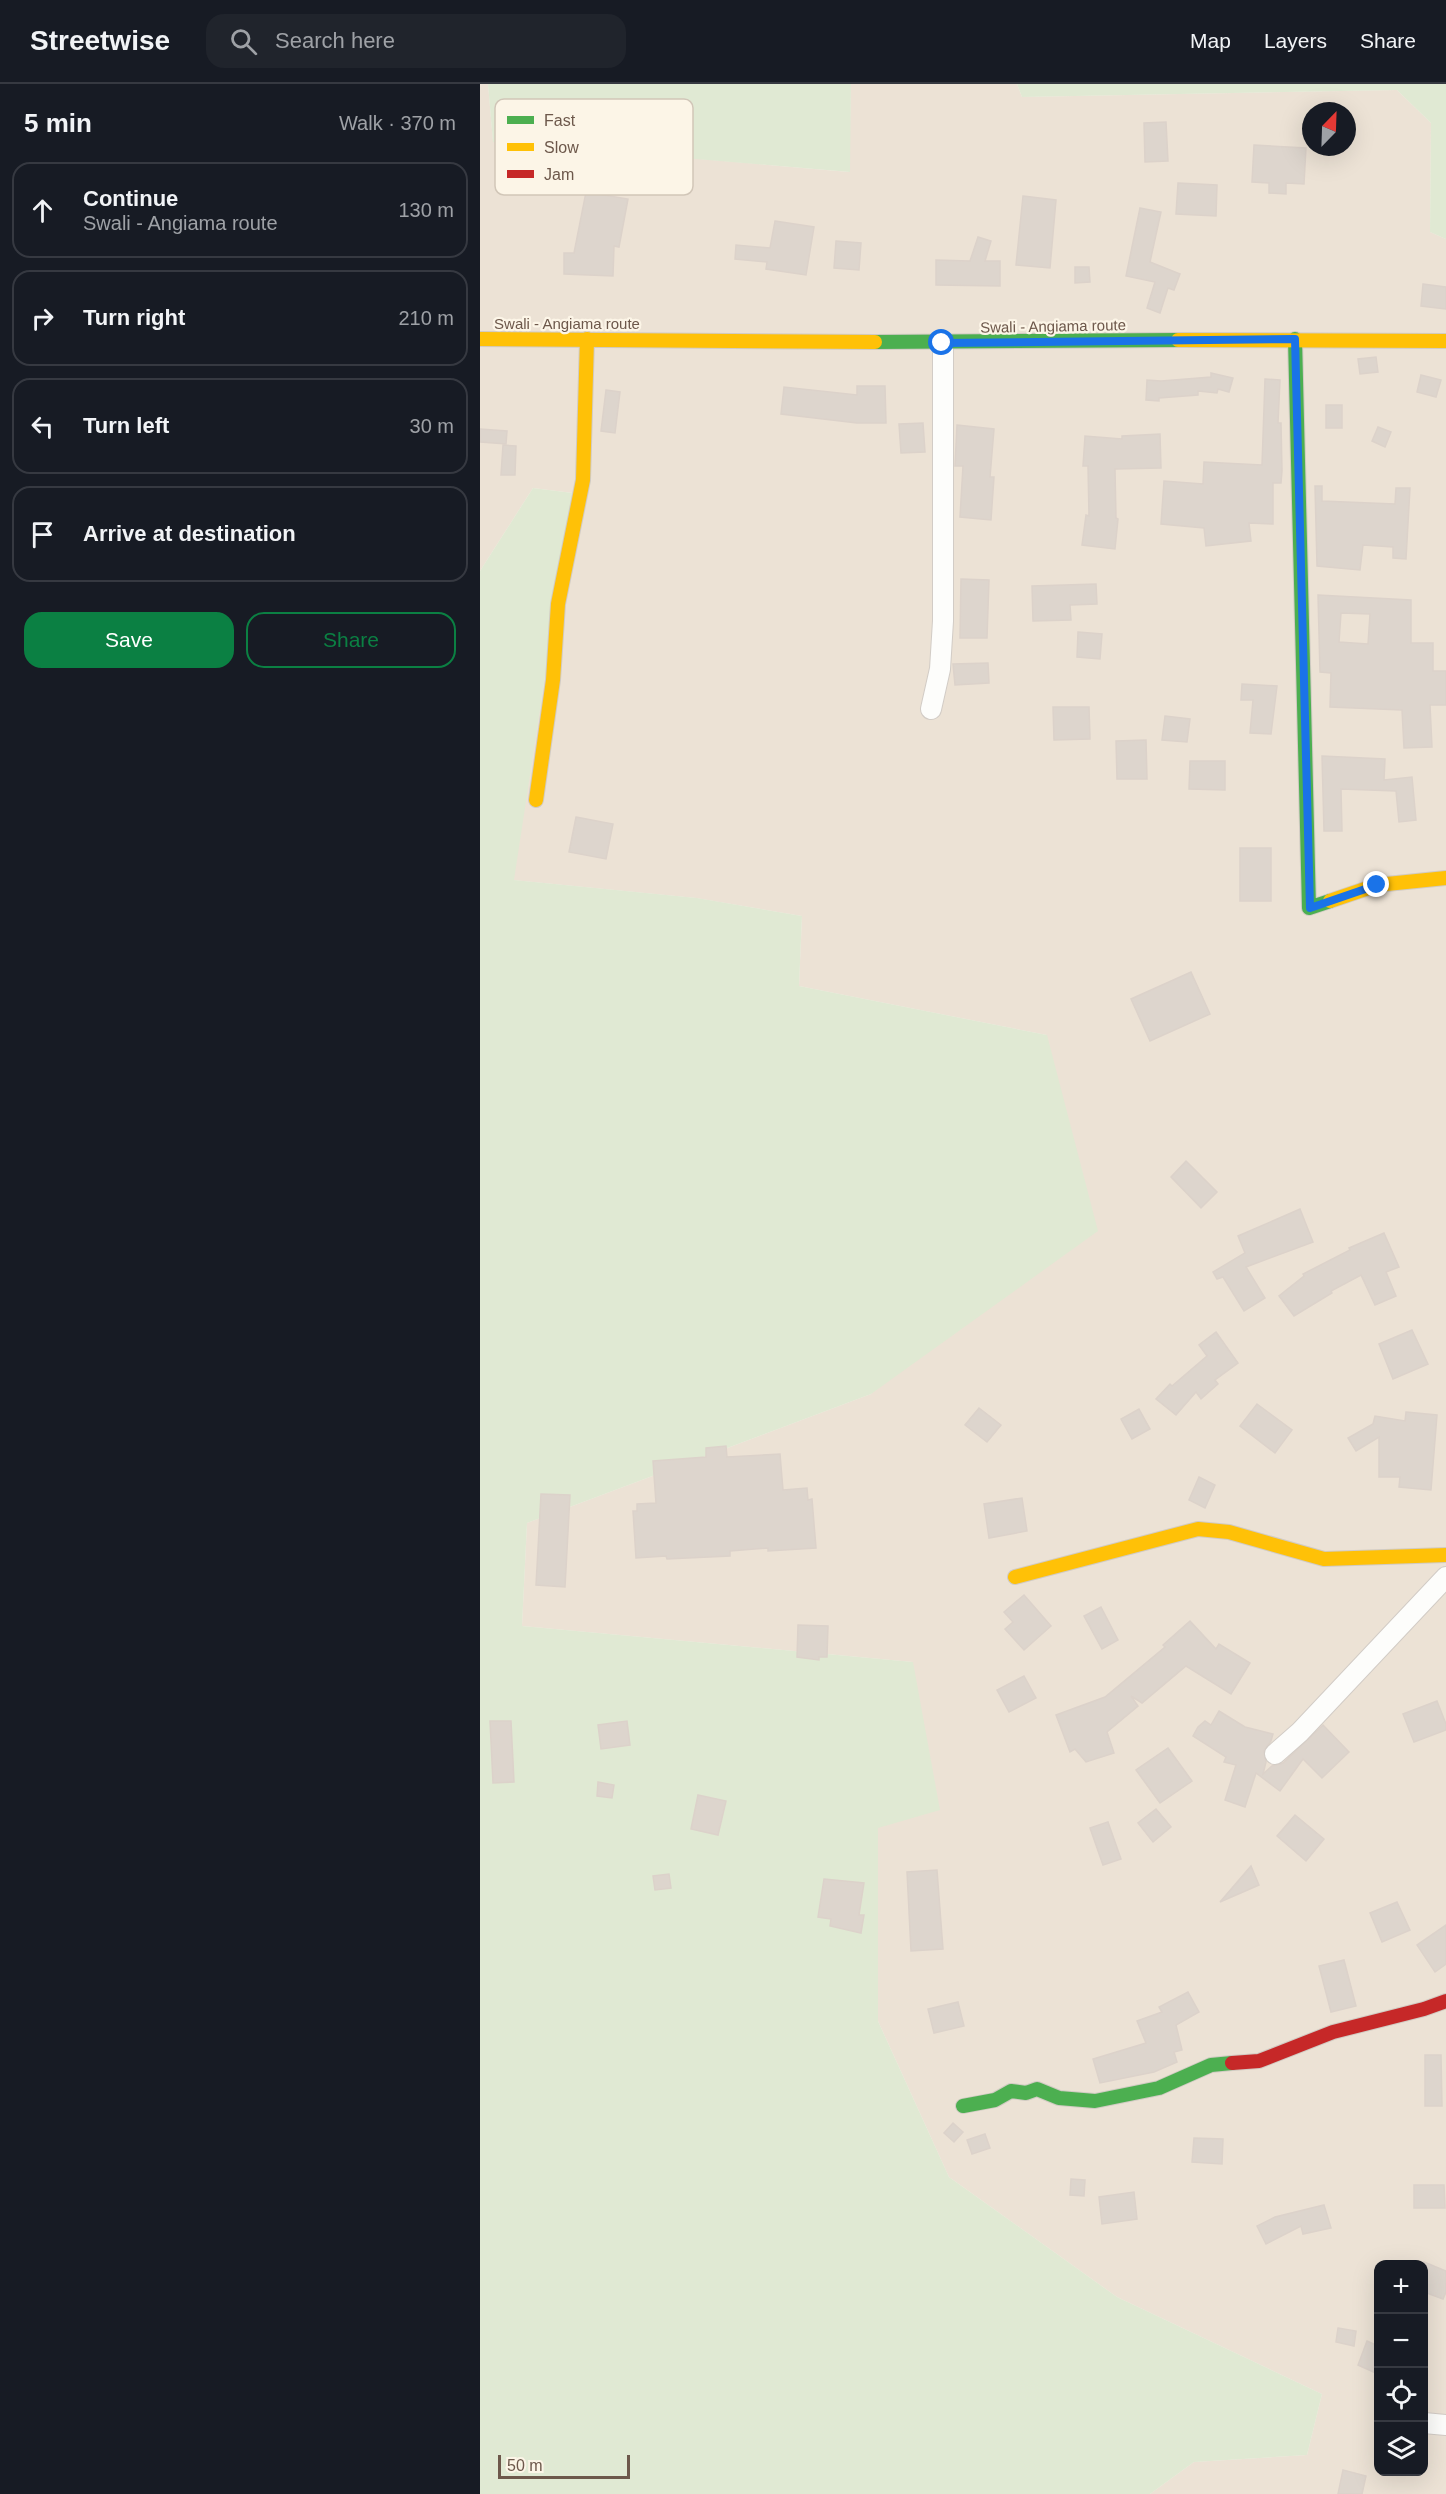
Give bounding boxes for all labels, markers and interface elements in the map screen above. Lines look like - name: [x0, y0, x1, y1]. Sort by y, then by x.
- search box: [206, 14, 626, 68]
- text: Streetwise: [30, 25, 170, 56]
- icon: search: [227, 25, 260, 58]
- text: Search here: [275, 28, 395, 53]
- text: Map: [1190, 29, 1231, 52]
- text: Layers: [1264, 29, 1327, 52]
- text: Share: [1360, 29, 1416, 52]
- legend: [495, 99, 693, 195]
- north arrow: [1302, 102, 1356, 156]
- text: 5 min: [24, 108, 92, 138]
- text: Walk · 370 m: [339, 112, 456, 134]
- text: Fast: [544, 112, 576, 129]
- text: Slow: [544, 139, 579, 156]
- text: Jam: [544, 166, 574, 183]
- text: Continue: [83, 186, 178, 211]
- icon: ahead: [26, 194, 59, 227]
- text: 130 m: [398, 199, 454, 221]
- text: Swali - Angiama route: [83, 212, 278, 234]
- icon: right: [26, 302, 59, 335]
- text: Turn right: [83, 305, 185, 330]
- text: 210 m: [398, 307, 454, 329]
- street label: Swali - Angiama route: [494, 315, 640, 332]
- street label: Swali - Angiama route: [980, 316, 1126, 336]
- route start: [928, 329, 954, 355]
- icon: left: [26, 410, 59, 443]
- text: Turn left: [83, 413, 169, 438]
- text: 30 m: [410, 415, 454, 437]
- icon: arrive: [26, 518, 59, 551]
- text: Arrive at destination: [83, 521, 296, 546]
- button: Save: [24, 612, 234, 668]
- button: Share: [246, 612, 456, 668]
- route end: [1363, 871, 1389, 897]
- map controls: [1374, 2260, 1428, 2476]
- button: +: [1374, 2260, 1428, 2314]
- button: −: [1374, 2314, 1428, 2368]
- button: locate: [1374, 2368, 1428, 2422]
- button: layers: [1374, 2422, 1428, 2476]
- scale bar: [498, 2452, 630, 2480]
- text: 50 m: [507, 2457, 543, 2474]

